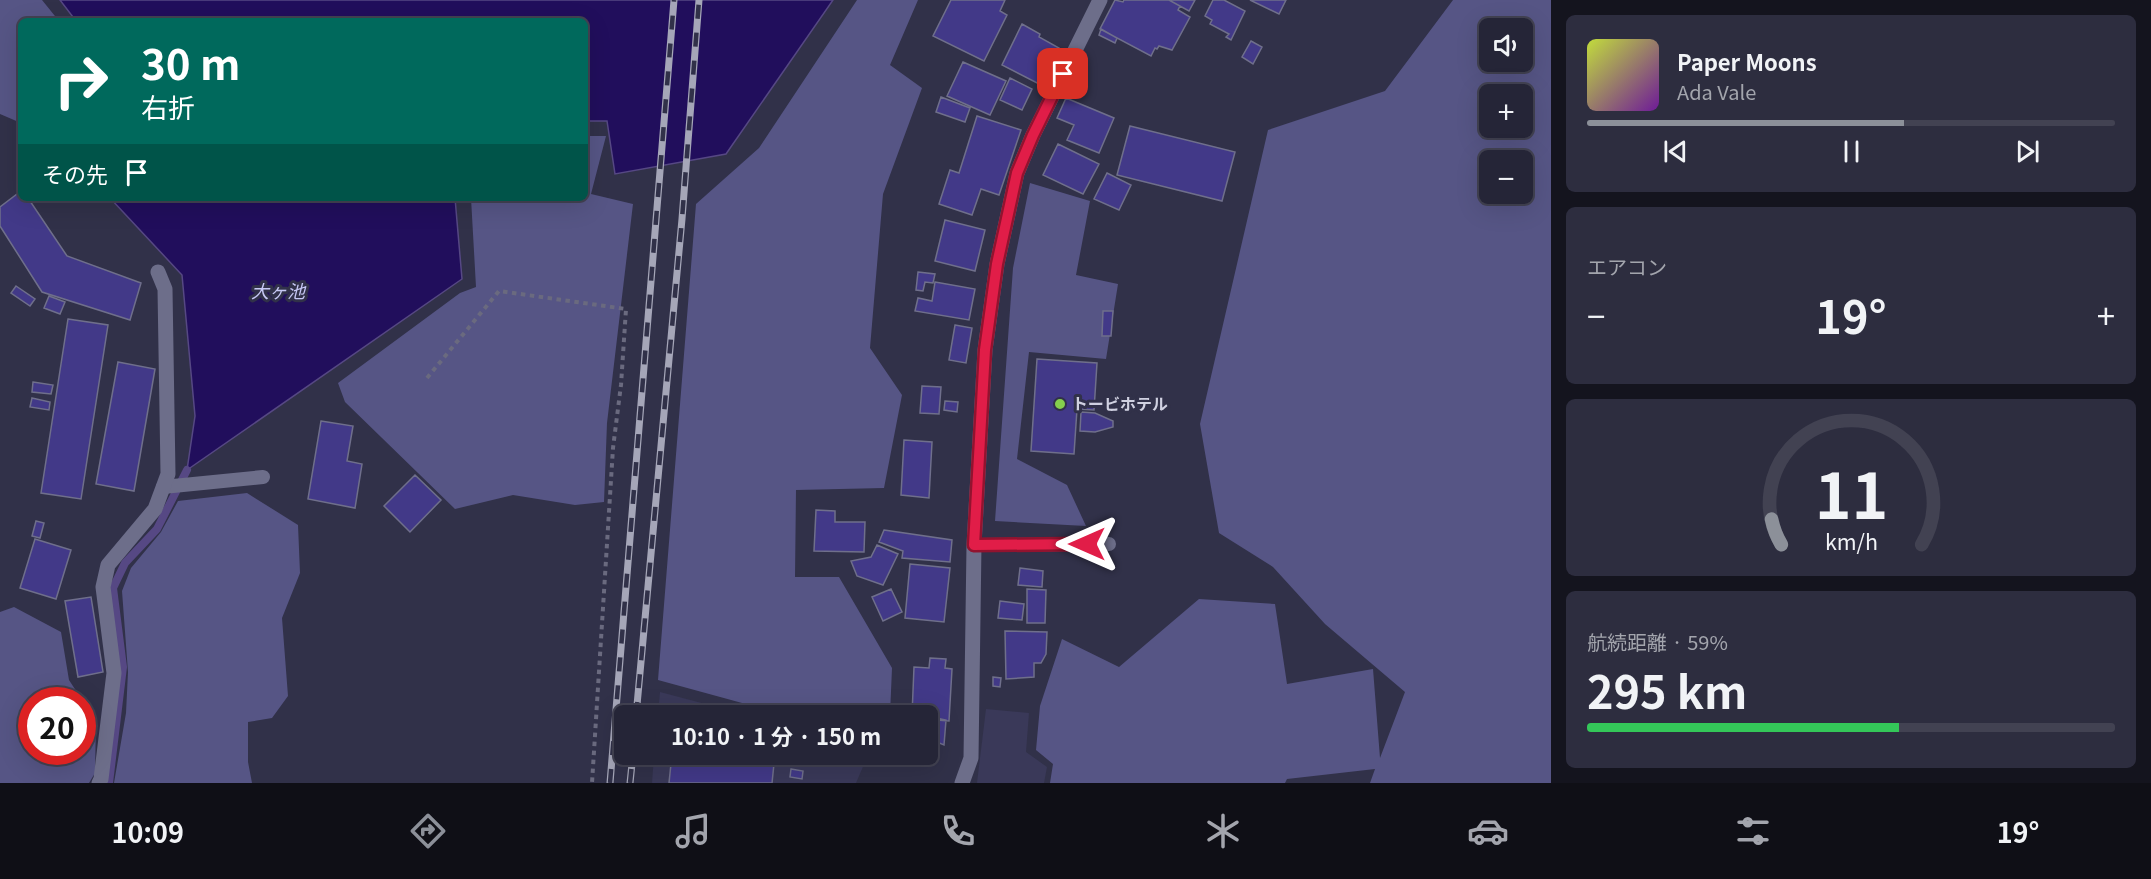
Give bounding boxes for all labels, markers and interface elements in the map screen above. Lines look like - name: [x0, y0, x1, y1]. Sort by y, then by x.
- map controls: [1479, 18, 1533, 204]
- button: sound: [1479, 18, 1533, 72]
- text: 30 m: [141, 31, 241, 92]
- icon: right: [42, 42, 120, 120]
- text: Paper Moons: [1677, 45, 1817, 77]
- pin: [1037, 48, 1088, 99]
- icon: arrive: [1046, 57, 1079, 90]
- text: Ada Vale: [1677, 77, 1756, 106]
- button: +: [1479, 84, 1533, 138]
- text: 右折: [141, 87, 195, 126]
- icon: previous: [1659, 135, 1692, 168]
- icon: pause: [1835, 135, 1868, 168]
- icon: next: [2011, 135, 2044, 168]
- button: −: [1479, 150, 1533, 204]
- icon: arrive: [120, 156, 153, 189]
- text: その先: [42, 157, 108, 189]
- text: エアコン: [1587, 252, 1667, 281]
- water label: 大ヶ池: [251, 277, 307, 303]
- text: 19°: [1815, 282, 1887, 347]
- text: −: [1587, 291, 1605, 339]
- text: +: [2097, 291, 2115, 339]
- place label: トービホテル: [1072, 391, 1168, 415]
- marker: トービホテル: [1053, 397, 1067, 411]
- text: 11: [1814, 447, 1888, 537]
- position arrow: [1055, 512, 1119, 576]
- text: km/h: [1824, 525, 1878, 556]
- text: 航続距離 · 59%: [1587, 627, 1728, 656]
- text: 295 km: [1587, 657, 1747, 722]
- speed limit sign: 20: [18, 687, 96, 765]
- text: 10:10 · 1 分 · 150 m: [671, 719, 881, 751]
- icon: directions: [407, 810, 449, 852]
- icon: music: [672, 810, 714, 852]
- icon: phone: [937, 810, 979, 852]
- icon: climate: [1202, 810, 1244, 852]
- icon: car: [1467, 810, 1509, 852]
- icon: filters: [1732, 810, 1774, 852]
- text: 10:09: [111, 812, 184, 851]
- text: 19°: [1997, 812, 2039, 851]

